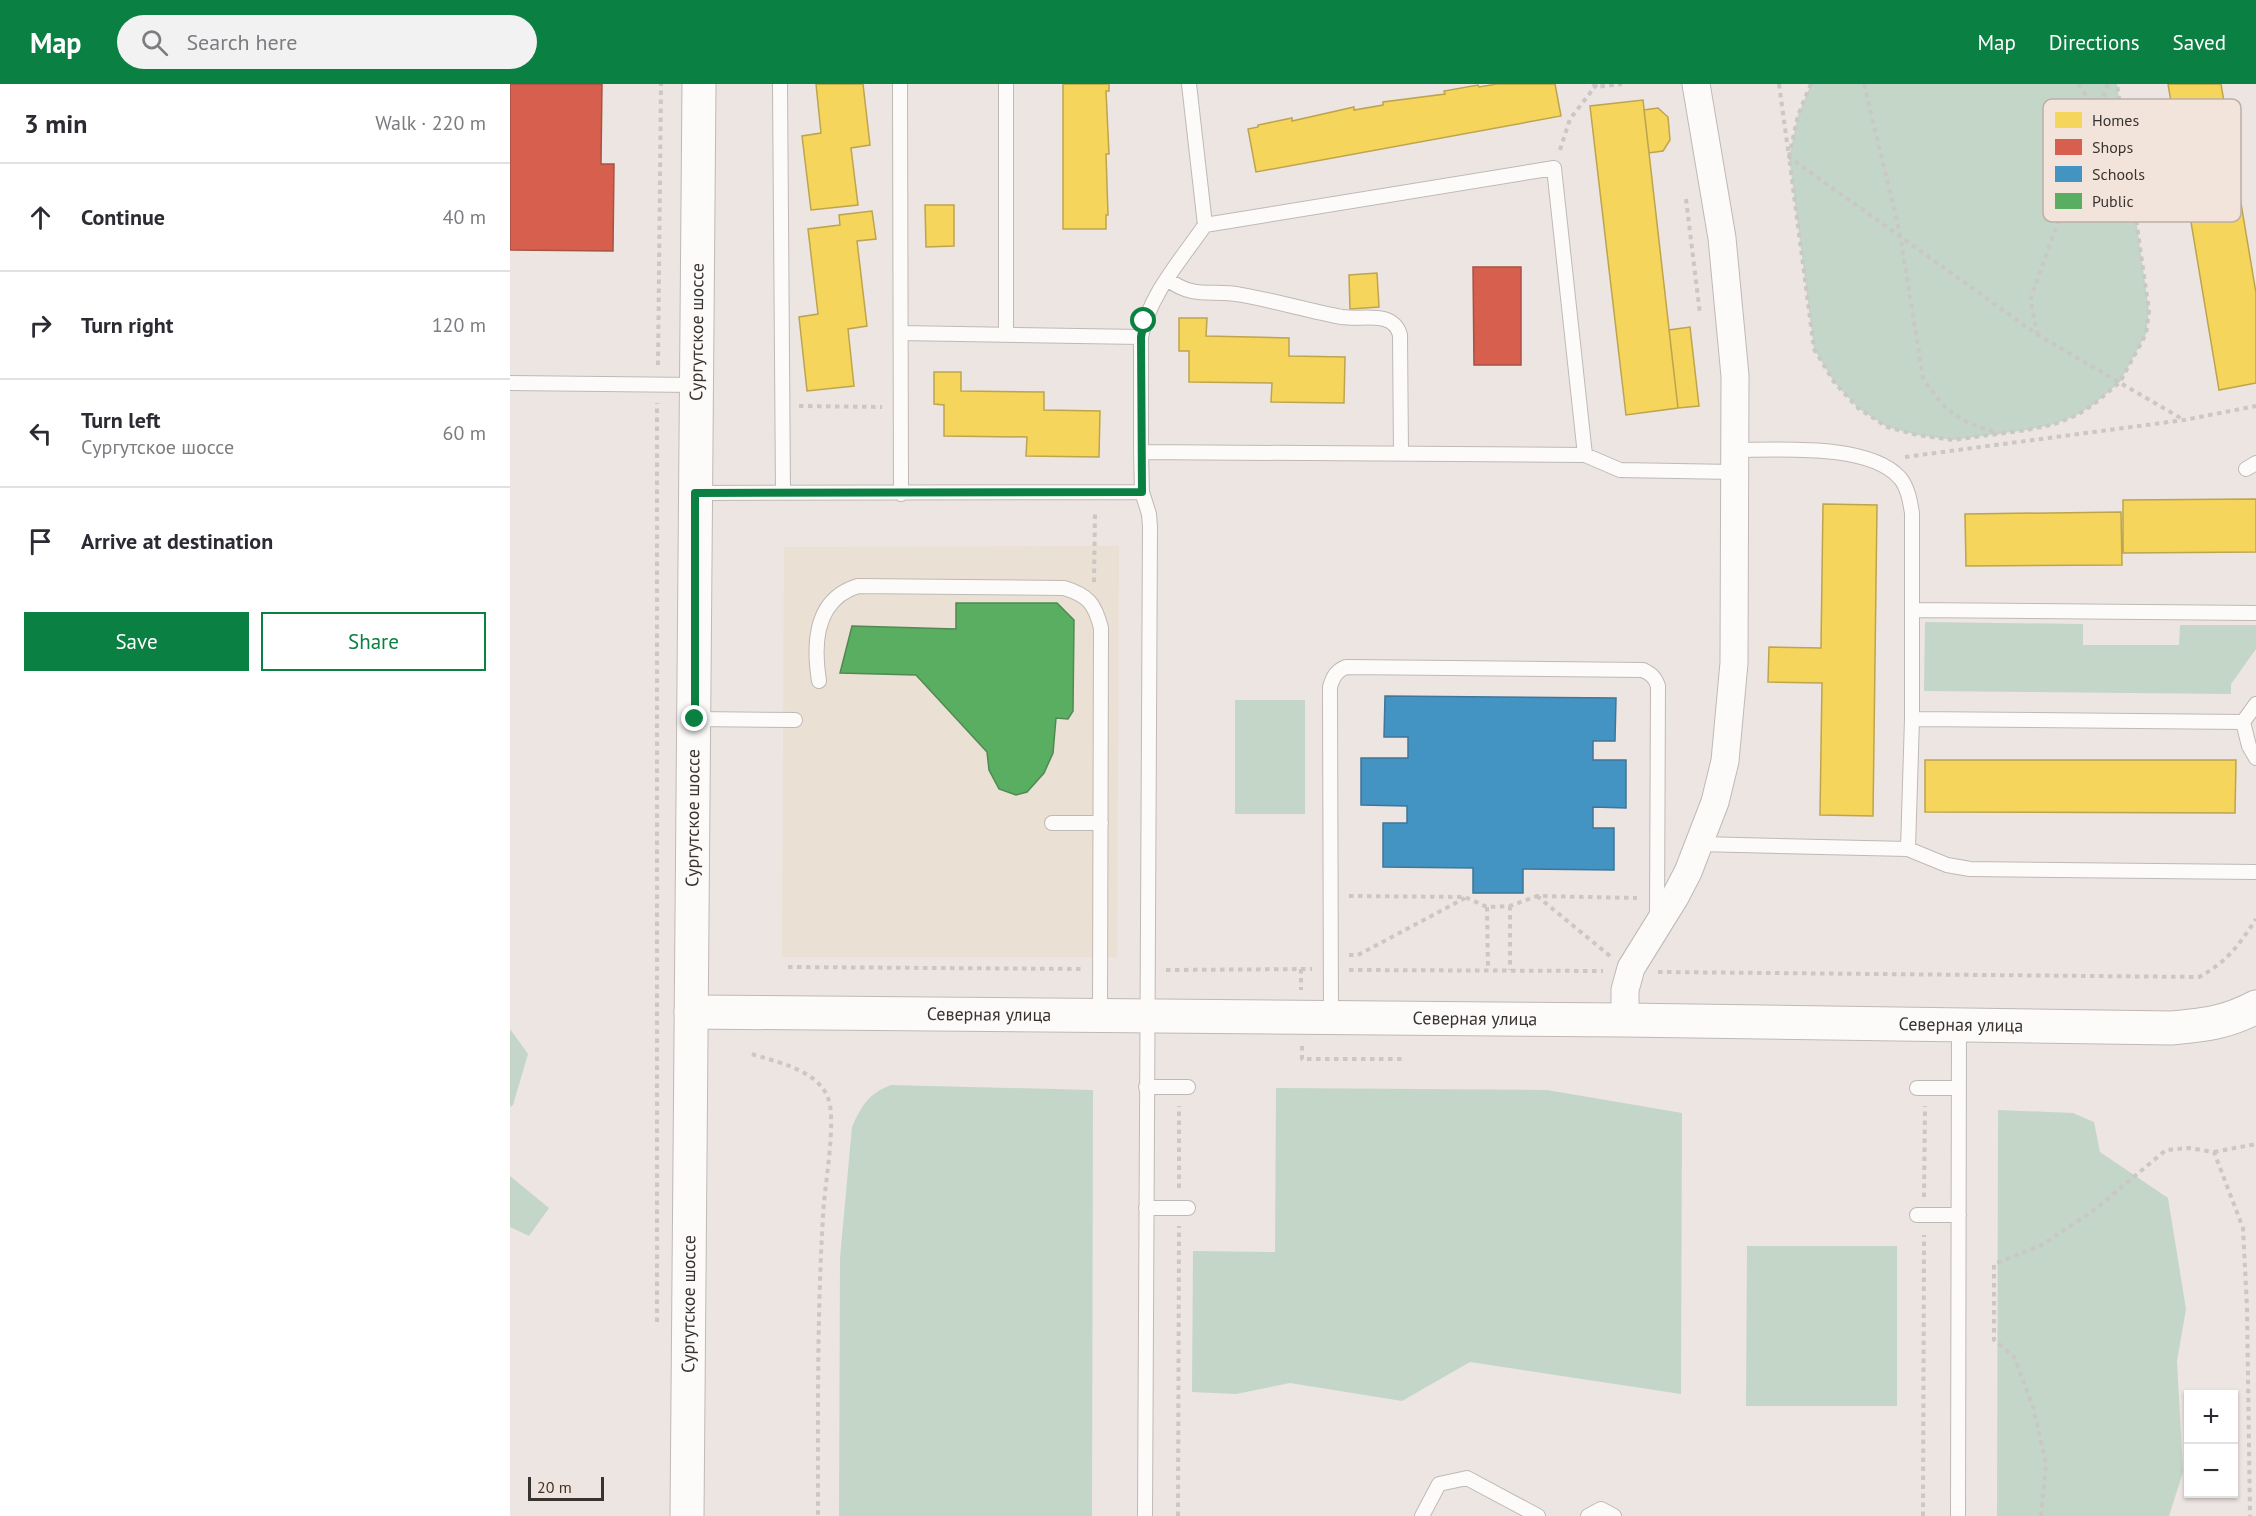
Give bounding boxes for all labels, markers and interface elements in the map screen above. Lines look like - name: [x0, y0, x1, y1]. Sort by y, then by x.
- search box: [117, 15, 537, 69]
- text: Map: [30, 24, 81, 61]
- icon: search: [138, 26, 171, 59]
- text: Search here: [186, 28, 297, 56]
- text: Map: [1977, 29, 2016, 56]
- text: Directions: [2049, 29, 2140, 56]
- text: Saved: [2173, 29, 2226, 56]
- legend: [2043, 99, 2241, 222]
- text: 3 min: [24, 107, 87, 140]
- text: Walk · 220 m: [375, 110, 486, 136]
- text: Homes: [2092, 110, 2139, 130]
- text: Shops: [2092, 137, 2133, 157]
- text: Schools: [2092, 164, 2145, 184]
- text: Public: [2092, 191, 2134, 211]
- icon: ahead: [24, 201, 57, 234]
- text: Continue: [81, 203, 165, 231]
- text: 40 m: [443, 204, 486, 230]
- street label: Сургутское шоссе: [684, 263, 708, 401]
- route start: [1130, 307, 1156, 333]
- icon: right: [24, 309, 57, 342]
- text: Turn right: [81, 311, 173, 339]
- text: 120 m: [432, 312, 486, 338]
- text: Turn left: [81, 406, 161, 434]
- icon: left: [24, 417, 57, 450]
- text: 60 m: [443, 420, 486, 446]
- text: Сургутское шоссе: [81, 434, 234, 460]
- icon: arrive: [24, 525, 57, 558]
- text: Arrive at destination: [81, 527, 273, 555]
- button: Save: [24, 612, 249, 671]
- button: Share: [261, 612, 486, 671]
- route end: [681, 705, 707, 731]
- street label: Сургутское шоссе: [680, 749, 704, 887]
- street label: Северная улица: [927, 1002, 1051, 1026]
- street label: Северная улица: [1413, 1006, 1537, 1030]
- street label: Северная улица: [1898, 1012, 2023, 1037]
- street label: Сургутское шоссе: [676, 1235, 700, 1373]
- map controls: [2184, 1390, 2238, 1498]
- button: +: [2184, 1390, 2238, 1444]
- button: −: [2184, 1444, 2238, 1498]
- scale bar: [528, 1474, 604, 1502]
- text: 20 m: [537, 1477, 572, 1497]

